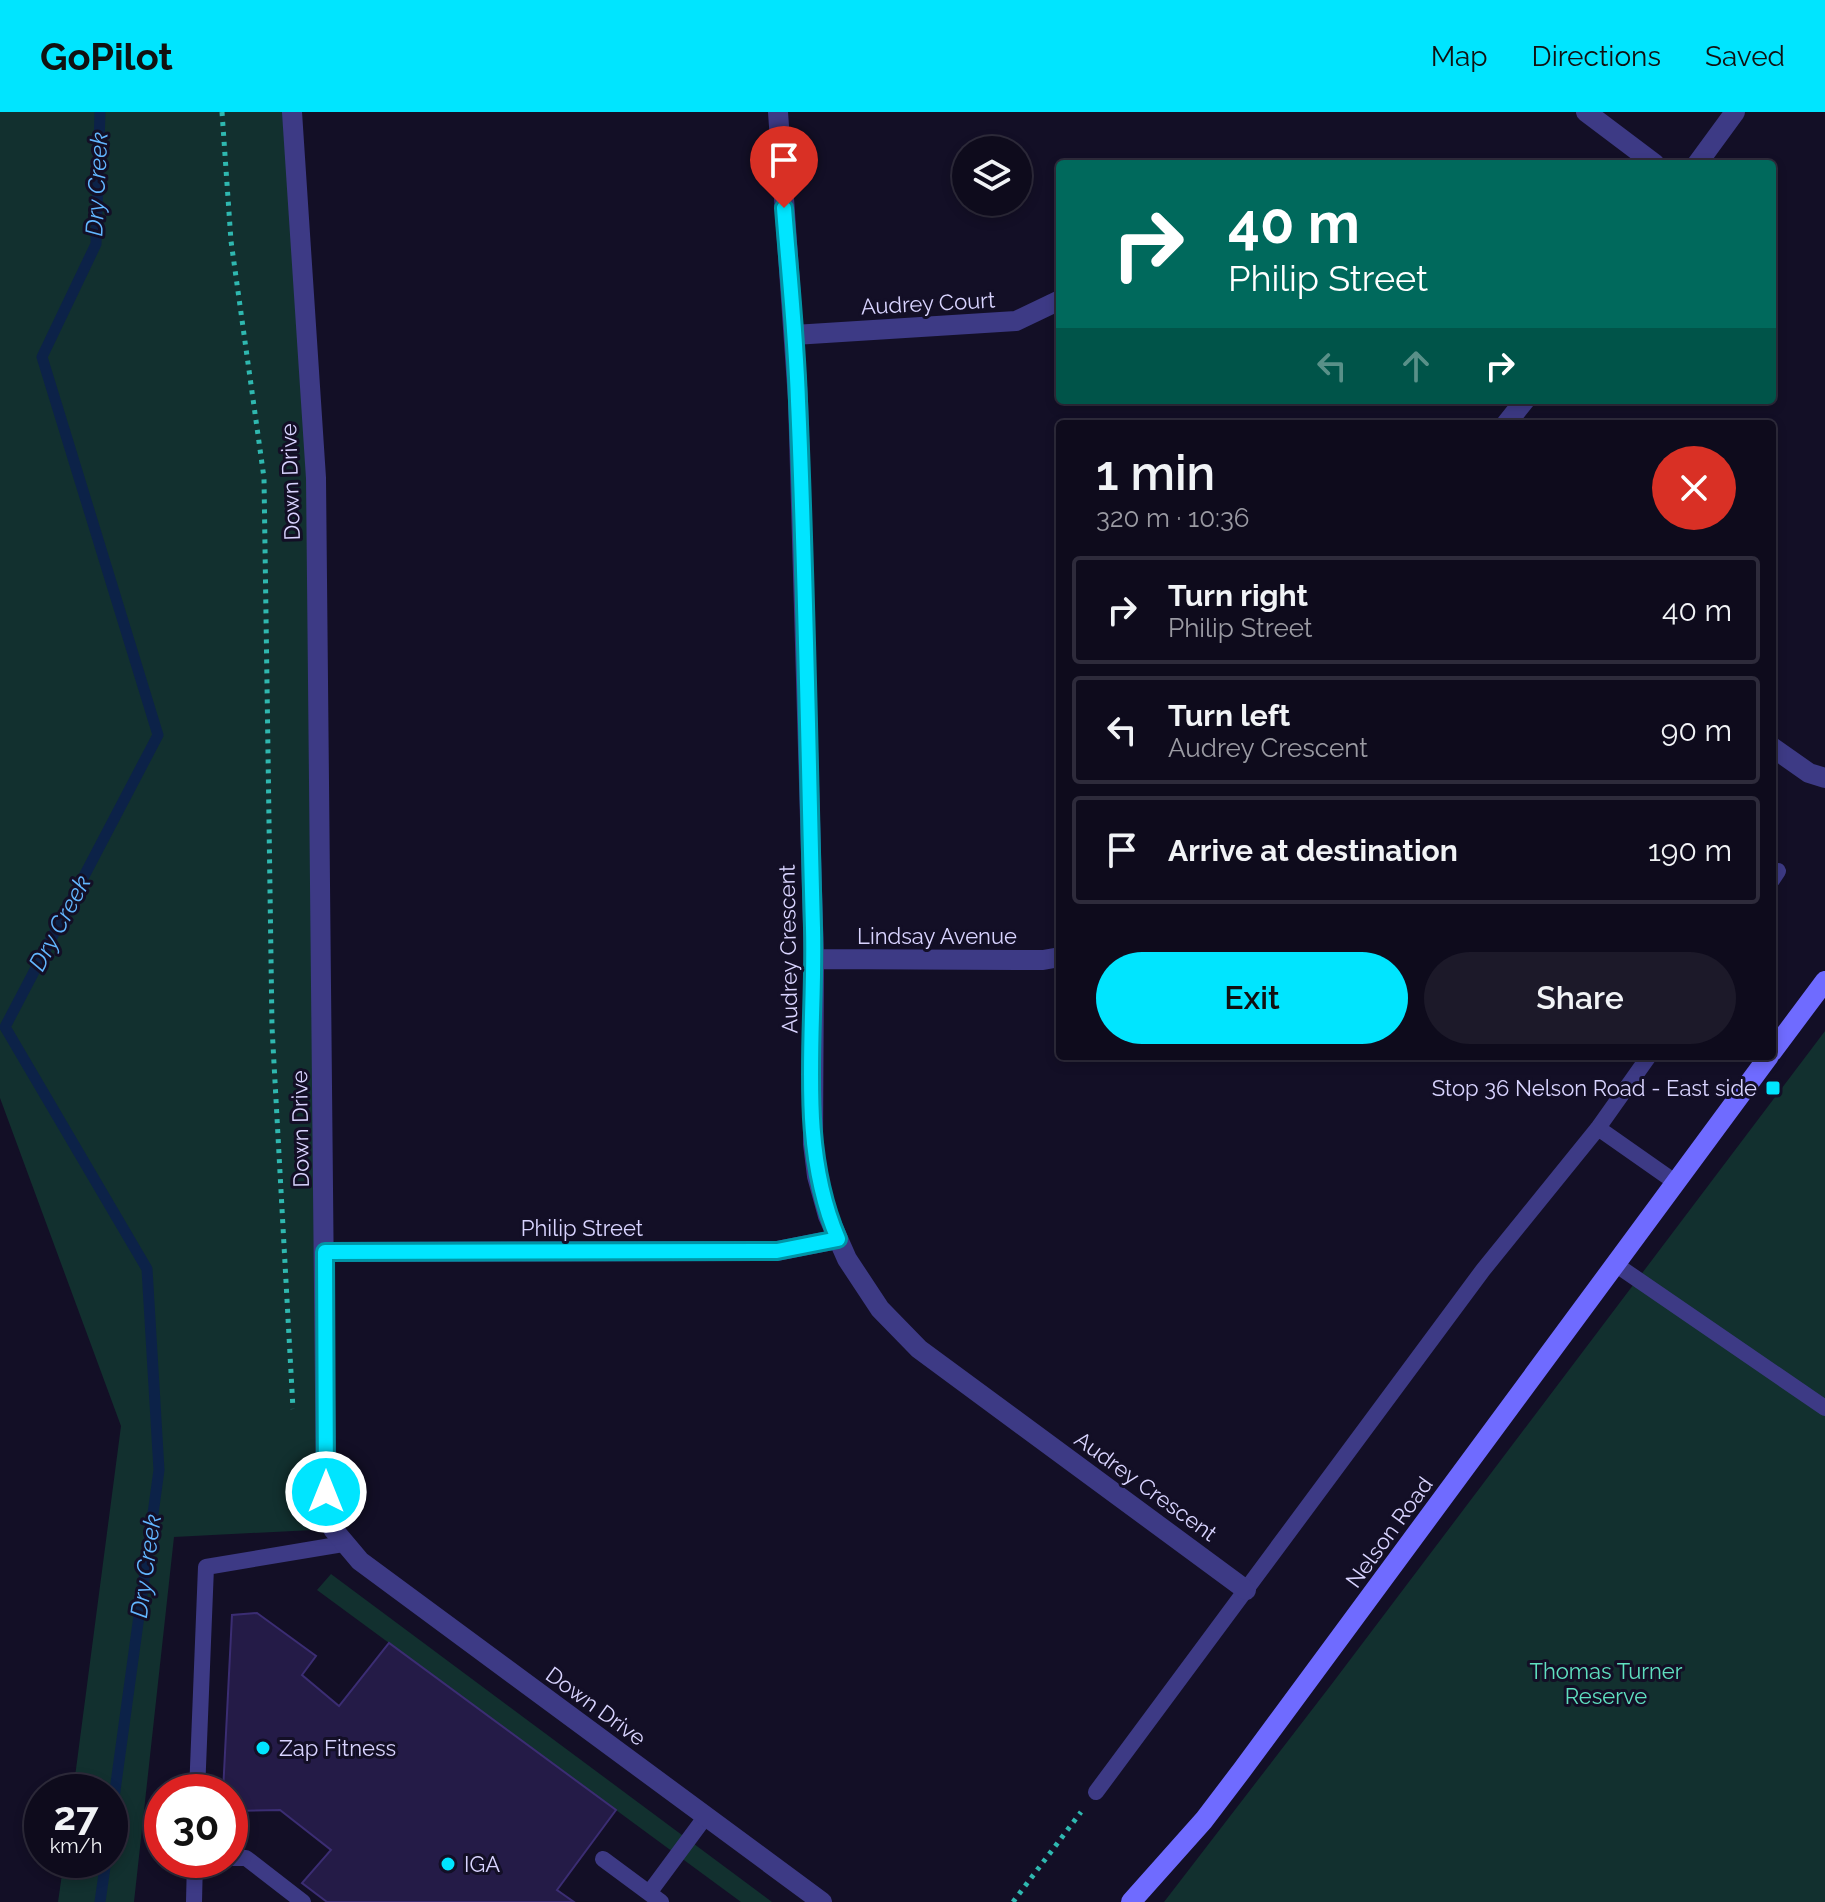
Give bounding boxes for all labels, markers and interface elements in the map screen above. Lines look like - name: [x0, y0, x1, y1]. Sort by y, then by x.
- text: GoPilot: [40, 34, 173, 79]
- text: Map: [1431, 40, 1488, 73]
- text: Directions: [1532, 40, 1661, 73]
- text: Saved: [1705, 40, 1785, 73]
- pin: [750, 126, 818, 208]
- water label: Dry Creek: [79, 131, 114, 237]
- map controls: [952, 136, 1032, 216]
- button: layers: [952, 136, 1032, 216]
- icon: arrive: [762, 138, 806, 182]
- text: 40 m: [1228, 190, 1360, 256]
- icon: right: [1096, 192, 1200, 296]
- text: Philip Street: [1228, 257, 1428, 299]
- street label: Audrey Court: [860, 286, 997, 320]
- icon: left: [1310, 344, 1354, 388]
- icon: ahead: [1394, 344, 1438, 388]
- icon: right: [1478, 344, 1522, 388]
- street label: Down Drive: [275, 423, 305, 541]
- text: 1 min: [1096, 445, 1215, 501]
- button: close: [1652, 446, 1736, 530]
- text: 320 m · 10:36: [1096, 503, 1250, 533]
- text: Turn right: [1168, 578, 1308, 613]
- icon: right: [1100, 588, 1144, 632]
- text: 40 m: [1662, 593, 1732, 628]
- text: Philip Street: [1168, 613, 1313, 643]
- text: Turn left: [1168, 698, 1290, 733]
- icon: left: [1100, 708, 1144, 752]
- text: 90 m: [1661, 713, 1732, 748]
- text: Audrey Crescent: [1168, 733, 1368, 763]
- icon: arrive: [1100, 828, 1144, 872]
- text: Arrive at destination: [1168, 833, 1458, 868]
- text: 190 m: [1648, 833, 1732, 868]
- street label: Audrey Crescent: [774, 864, 802, 1034]
- water label: Dry Creek: [22, 870, 97, 976]
- street label: Lindsay Avenue: [857, 923, 1017, 949]
- button: Exit: [1096, 952, 1408, 1044]
- button: Share: [1424, 952, 1736, 1044]
- street label: Down Drive: [286, 1070, 314, 1188]
- place label: Stop 36 Nelson Road - East side: [1432, 1075, 1757, 1101]
- marker: Stop 36 Nelson Road - East side: [1764, 1079, 1782, 1097]
- street label: Philip Street: [521, 1215, 644, 1241]
- street label: Audrey Crescent: [1070, 1426, 1223, 1547]
- position arrow: [284, 1450, 368, 1534]
- street label: Nelson Road: [1340, 1472, 1438, 1592]
- water label: Dry Creek: [124, 1512, 167, 1620]
- park label: Thomas Turner Reserve: [1530, 1658, 1683, 1709]
- street label: Down Drive: [541, 1661, 651, 1751]
- place label: Zap Fitness: [279, 1735, 396, 1761]
- marker: Zap Fitness: [254, 1739, 272, 1757]
- speed limit sign: 30: [144, 1774, 248, 1878]
- text: 27: [53, 1792, 98, 1839]
- text: km/h: [50, 1834, 102, 1858]
- place label: IGA: [464, 1851, 500, 1877]
- marker: IGA: [439, 1855, 457, 1873]

